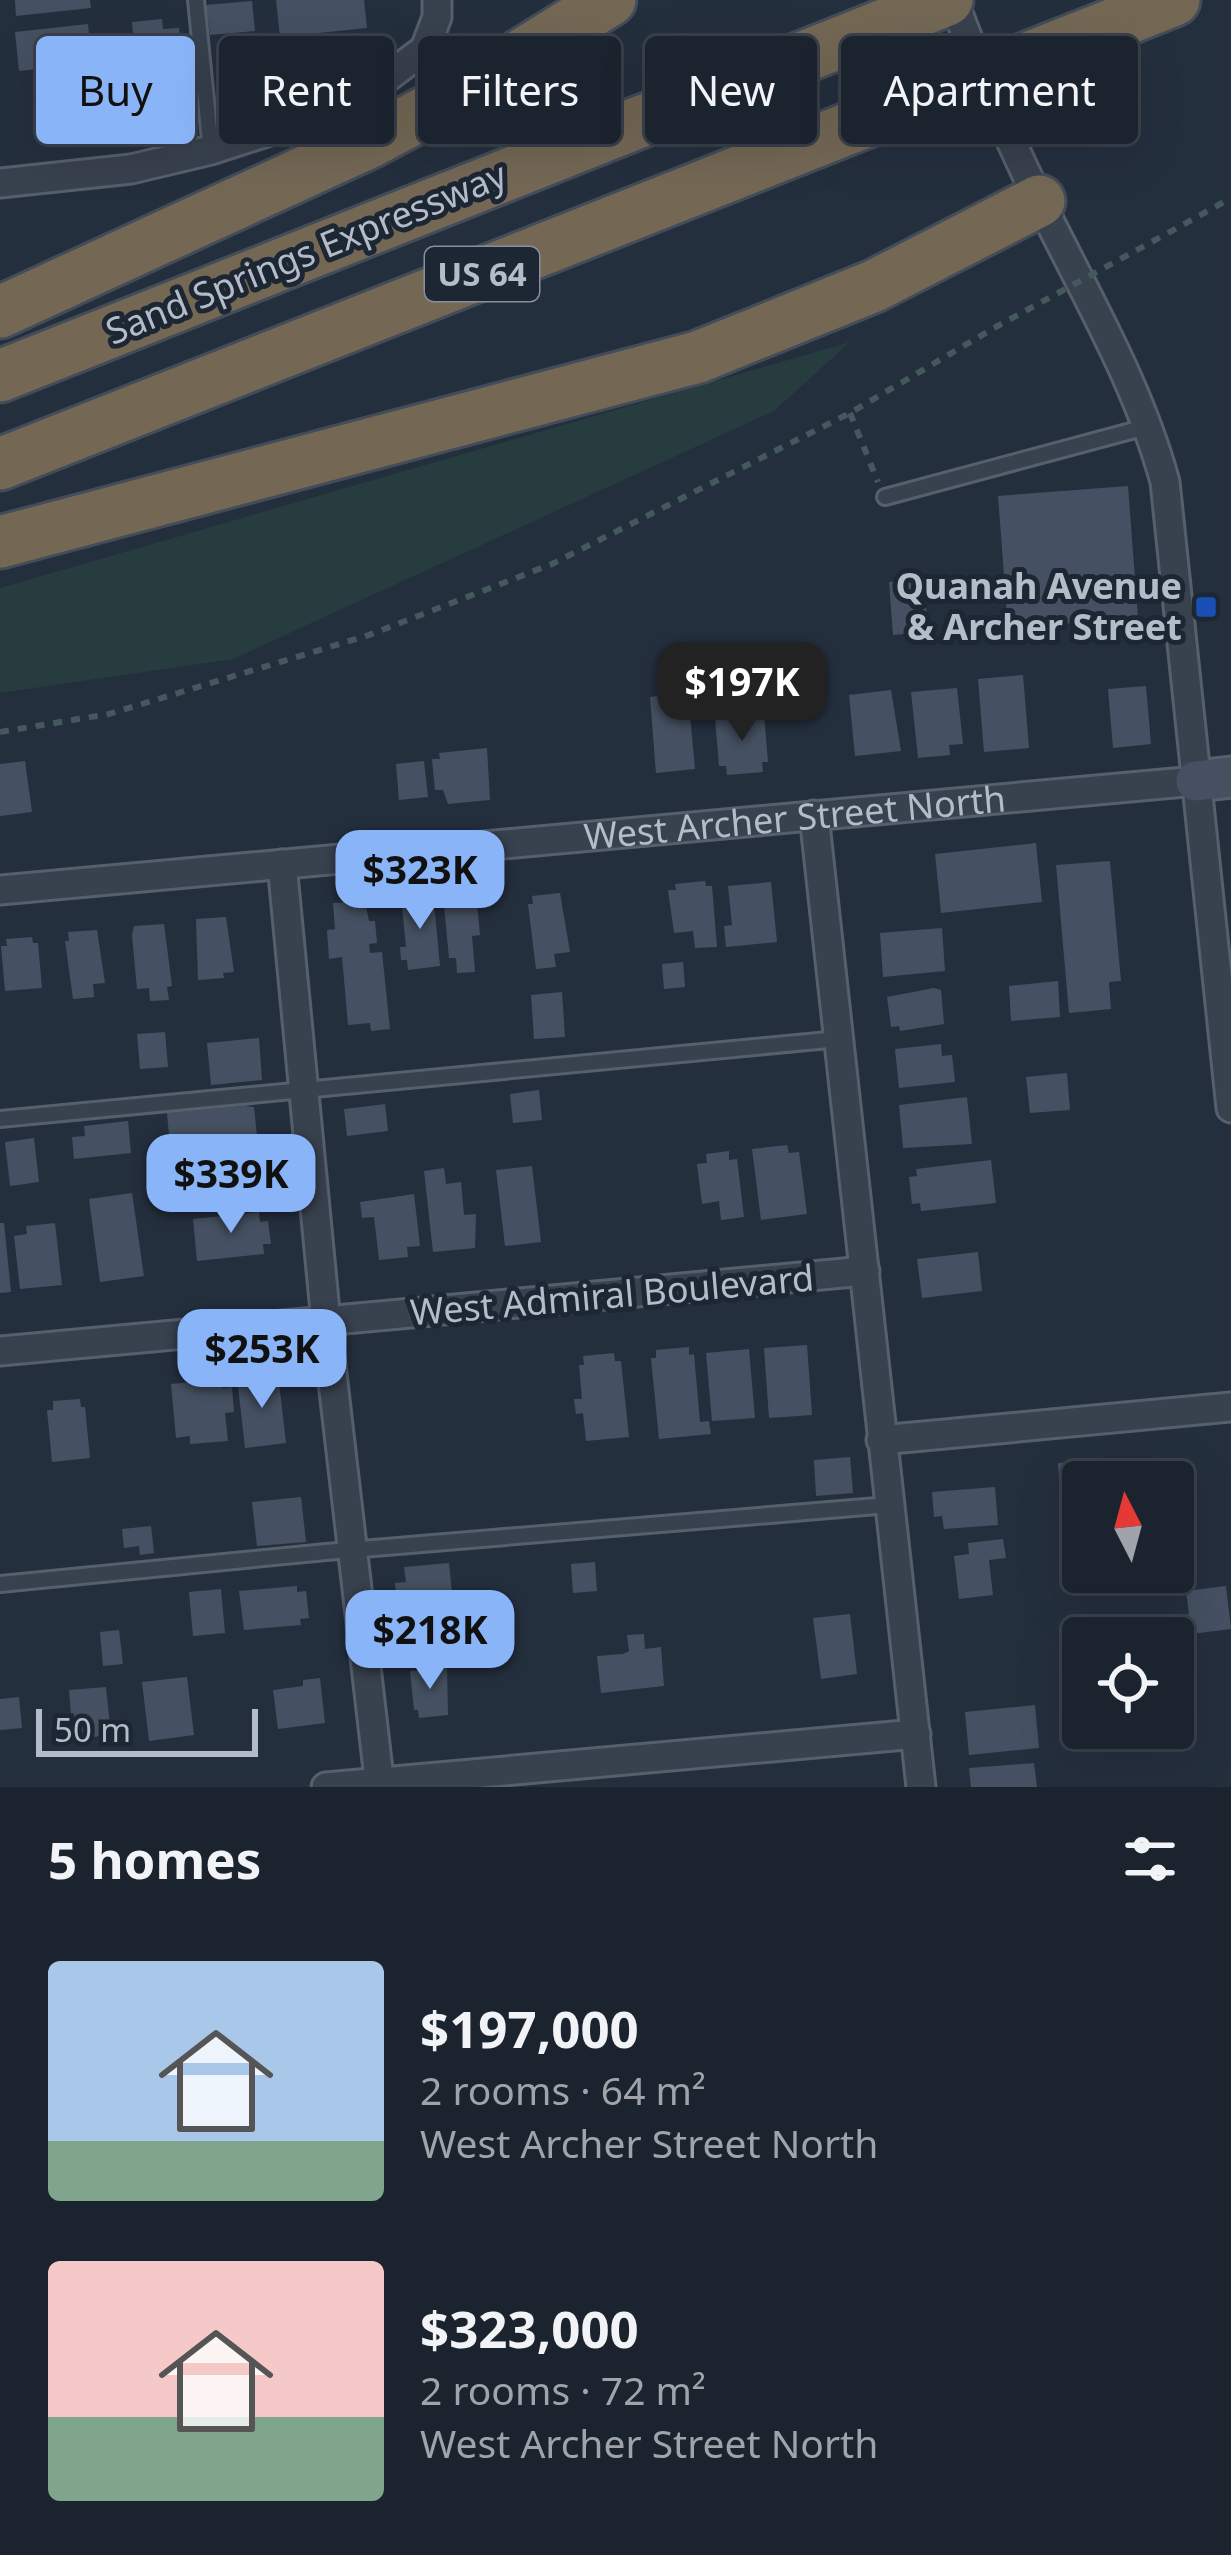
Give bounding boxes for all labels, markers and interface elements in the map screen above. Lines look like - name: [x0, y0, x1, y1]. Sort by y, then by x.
- chip: Buy: [36, 36, 195, 144]
- chip: Rent: [219, 36, 394, 144]
- chip: Filters: [418, 36, 621, 144]
- chip: New: [645, 36, 817, 144]
- chip: Apartment: [841, 36, 1138, 144]
- street label: Sand Springs Expressway: [98, 149, 514, 355]
- road number: US 64: [425, 247, 539, 301]
- place label: Quanah Avenue & Archer Street: [896, 561, 1182, 651]
- marker: Quanah Avenue & Archer Street: [1193, 594, 1219, 620]
- pin: $197K: [658, 642, 826, 744]
- text: $197K: [684, 654, 800, 707]
- street label: West Archer Street North: [582, 773, 1008, 861]
- pin: $323K: [336, 830, 504, 932]
- text: $323K: [362, 842, 478, 895]
- pin: $339K: [147, 1134, 315, 1236]
- text: $339K: [173, 1146, 289, 1199]
- street label: West Admiral Boulevard: [408, 1252, 816, 1337]
- pin: $253K: [178, 1309, 346, 1411]
- text: $253K: [204, 1321, 320, 1374]
- north arrow: [1062, 1461, 1194, 1593]
- map controls: [1062, 1461, 1194, 1749]
- pin: $218K: [346, 1590, 514, 1692]
- text: $218K: [372, 1602, 488, 1655]
- button: locate: [1062, 1617, 1194, 1749]
- scale bar: [36, 1703, 258, 1756]
- text: 50 m: [54, 1707, 131, 1752]
- text: 5 homes: [48, 1824, 261, 1894]
- icon: filters: [1117, 1826, 1183, 1892]
- text: $197,000: [420, 1993, 639, 2063]
- icon: home: [144, 2009, 288, 2153]
- text: 2 rooms · 64 m²: [420, 2063, 706, 2116]
- text: West Archer Street North: [420, 2116, 878, 2169]
- text: $323,000: [420, 2293, 639, 2363]
- icon: home: [144, 2309, 288, 2453]
- text: 2 rooms · 72 m²: [420, 2363, 706, 2416]
- text: West Archer Street North: [420, 2416, 878, 2469]

